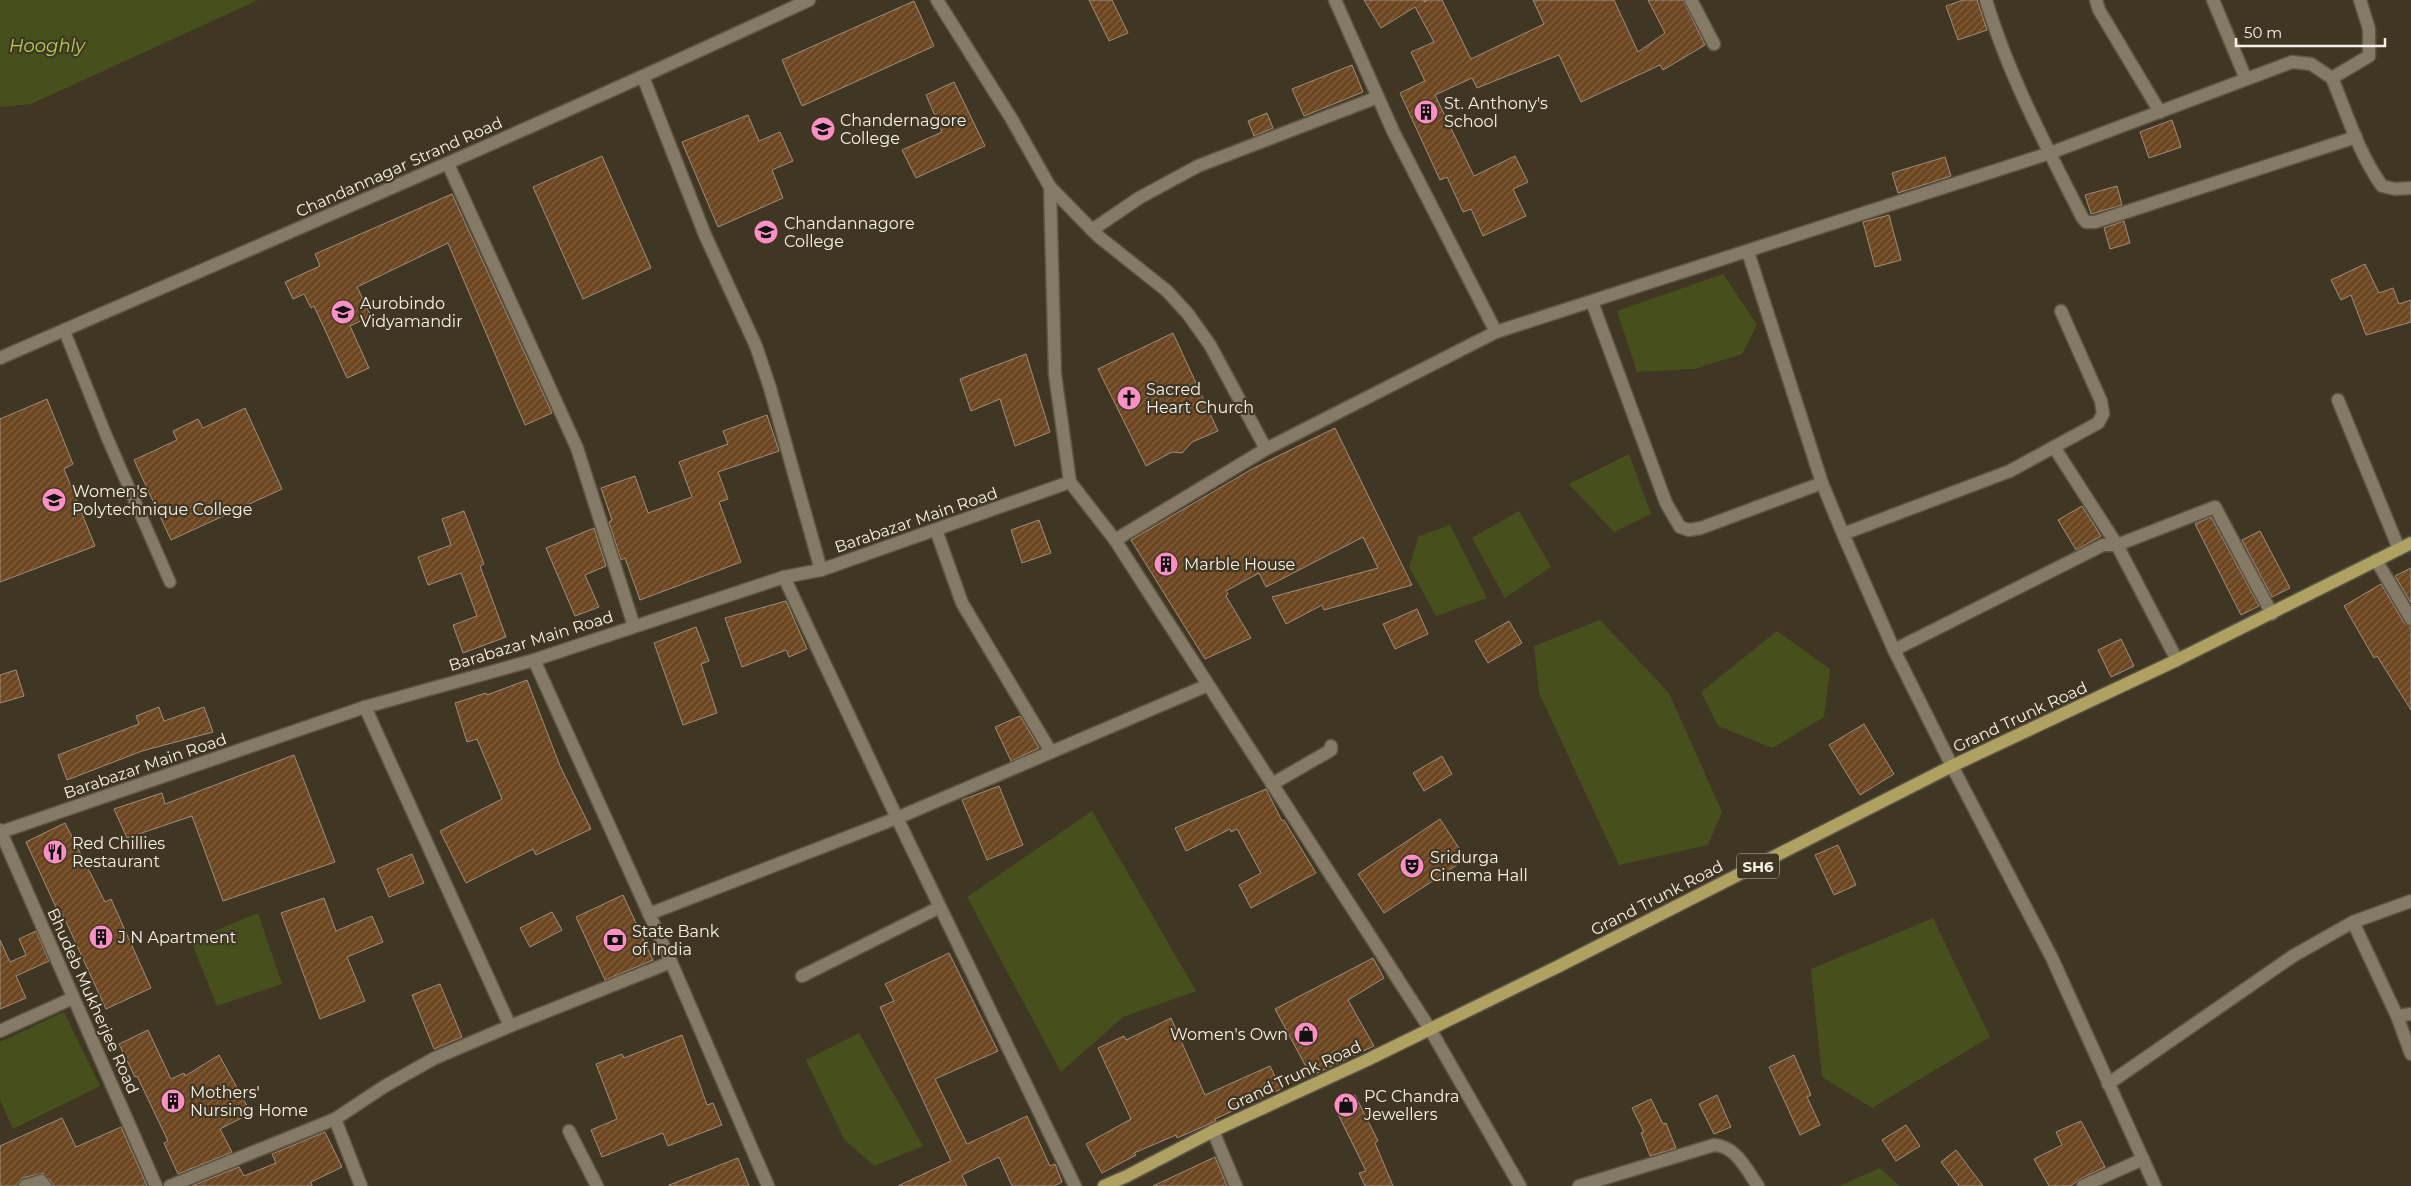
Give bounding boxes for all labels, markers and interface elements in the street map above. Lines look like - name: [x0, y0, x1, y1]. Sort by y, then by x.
- scale bar: [2236, 15, 2385, 47]
- text: 50 m: [2244, 23, 2282, 42]
- water label: Hooghly: [9, 35, 86, 57]
- place label: St. Anthony's School: [1444, 94, 1548, 131]
- building icon: St. Anthony's School: [1413, 99, 1439, 125]
- place label: Chandernagore College: [840, 111, 966, 148]
- street label: Chandannagar Strand Road: [293, 113, 505, 221]
- school or university icon: Chandernagore College: [810, 116, 836, 142]
- place label: Chandannagore College: [784, 214, 915, 251]
- school or university icon: Chandannagore College: [753, 219, 779, 245]
- place label: Aurobindo Vidyamandir: [360, 294, 463, 331]
- school or university icon: Aurobindo Vidyamandir: [330, 299, 356, 325]
- place label: Sacred Heart Church: [1146, 380, 1254, 417]
- church icon: Sacred Heart Church: [1116, 385, 1142, 411]
- place label: Women's Polytechnique College: [72, 482, 252, 519]
- street label: Barabazar Main Road: [832, 483, 1000, 557]
- school or university icon: Women's Polytechnique College: [41, 487, 67, 513]
- building icon: Marble House: [1153, 551, 1179, 577]
- place label: Marble House: [1184, 555, 1295, 574]
- street label: Barabazar Main Road: [446, 607, 616, 675]
- street label: Grand Trunk Road: [1950, 678, 2090, 756]
- street label: Barabazar Main Road: [61, 729, 229, 803]
- place label: Red Chillies Restaurant: [72, 834, 165, 871]
- restaurant icon: Red Chillies Restaurant: [42, 839, 68, 865]
- place label: Sridurga Cinema Hall: [1430, 848, 1528, 885]
- theatre icon: Sridurga Cinema Hall: [1399, 853, 1425, 879]
- road number: SH6: [1737, 854, 1779, 878]
- street label: Grand Trunk Road: [1588, 856, 1726, 940]
- street label: Bhudeb Mukherjee Road: [43, 905, 143, 1097]
- place label: State Bank of India: [632, 922, 720, 959]
- building icon: J N Apartment: [88, 924, 114, 950]
- bank icon: State Bank of India: [602, 927, 628, 953]
- place label: J N Apartment: [117, 928, 237, 947]
- shop icon: Women's Own: [1293, 1021, 1319, 1047]
- place label: Women's Own: [1170, 1025, 1288, 1044]
- street label: Grand Trunk Road: [1224, 1037, 1364, 1115]
- place label: Mothers' Nursing Home: [190, 1083, 308, 1120]
- place label: PC Chandra Jewellers: [1363, 1087, 1460, 1124]
- building icon: Mothers' Nursing Home: [160, 1088, 186, 1114]
- shop icon: PC Chandra Jewellers: [1333, 1092, 1359, 1118]

